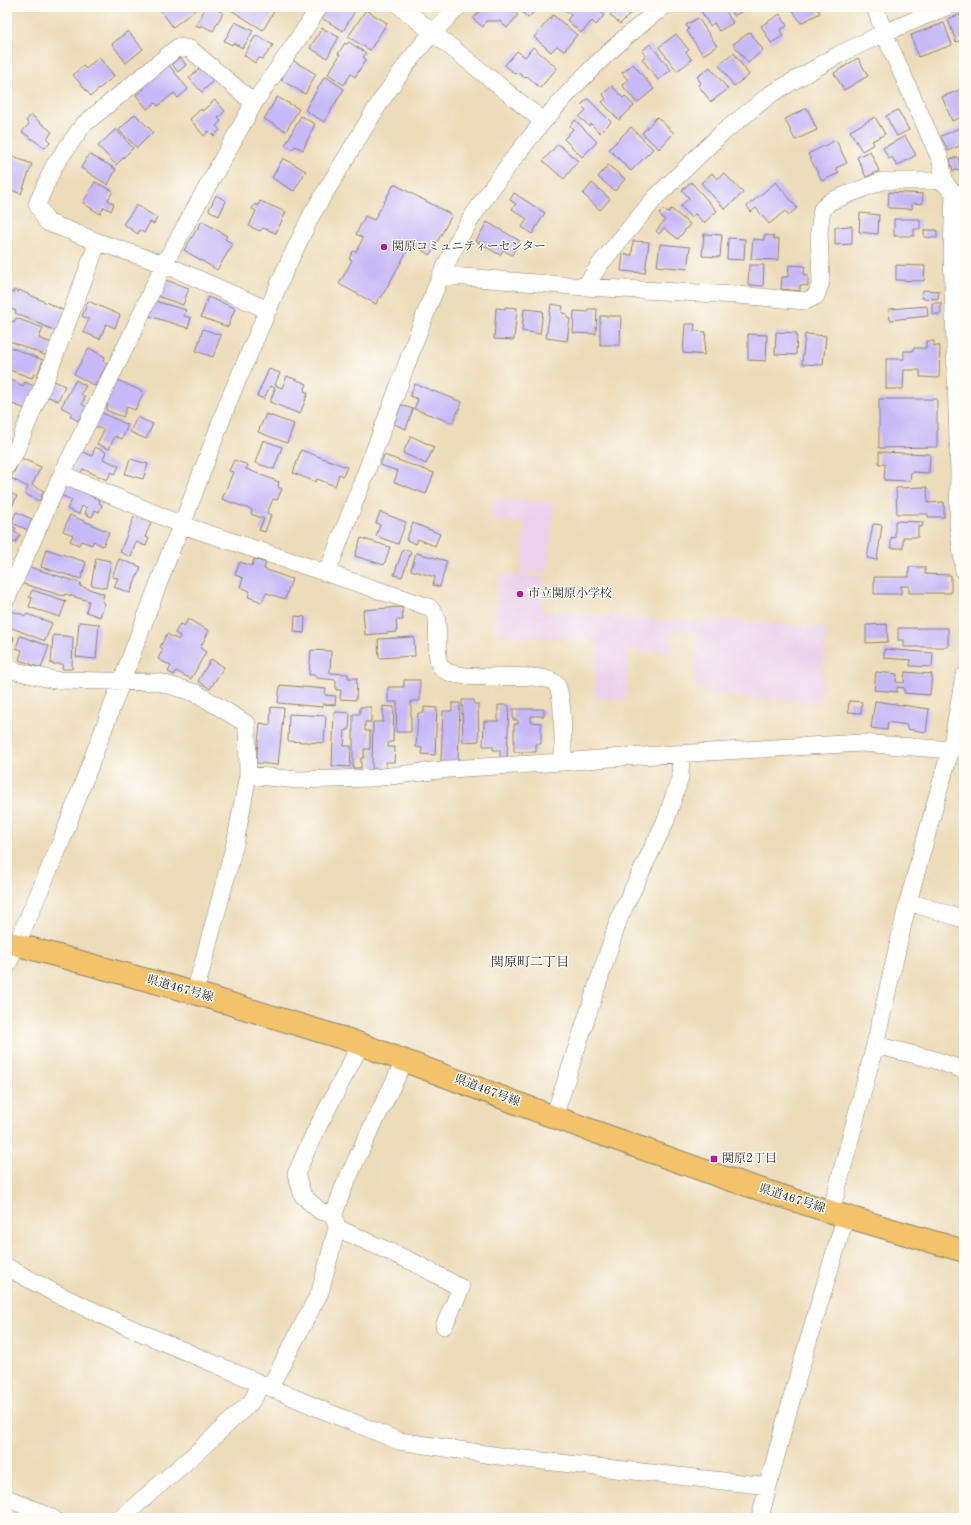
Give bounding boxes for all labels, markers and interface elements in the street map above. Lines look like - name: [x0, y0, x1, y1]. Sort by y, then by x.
- place label: 関原コミュニティーセンター: [392, 240, 546, 253]
- marker: 関原コミュニティーセンター: [379, 242, 389, 252]
- place label: 市立関原小学校: [528, 586, 612, 600]
- marker: 市立関原小学校: [515, 589, 525, 599]
- district label: 関原町二丁目: [491, 955, 569, 969]
- street label: 県道467号線: [145, 972, 215, 1004]
- street label: 県道467号線: [453, 1071, 522, 1109]
- place label: 関原2丁目: [722, 1152, 777, 1165]
- marker: 関原2丁目: [709, 1154, 719, 1164]
- street label: 県道467号線: [757, 1181, 827, 1215]

